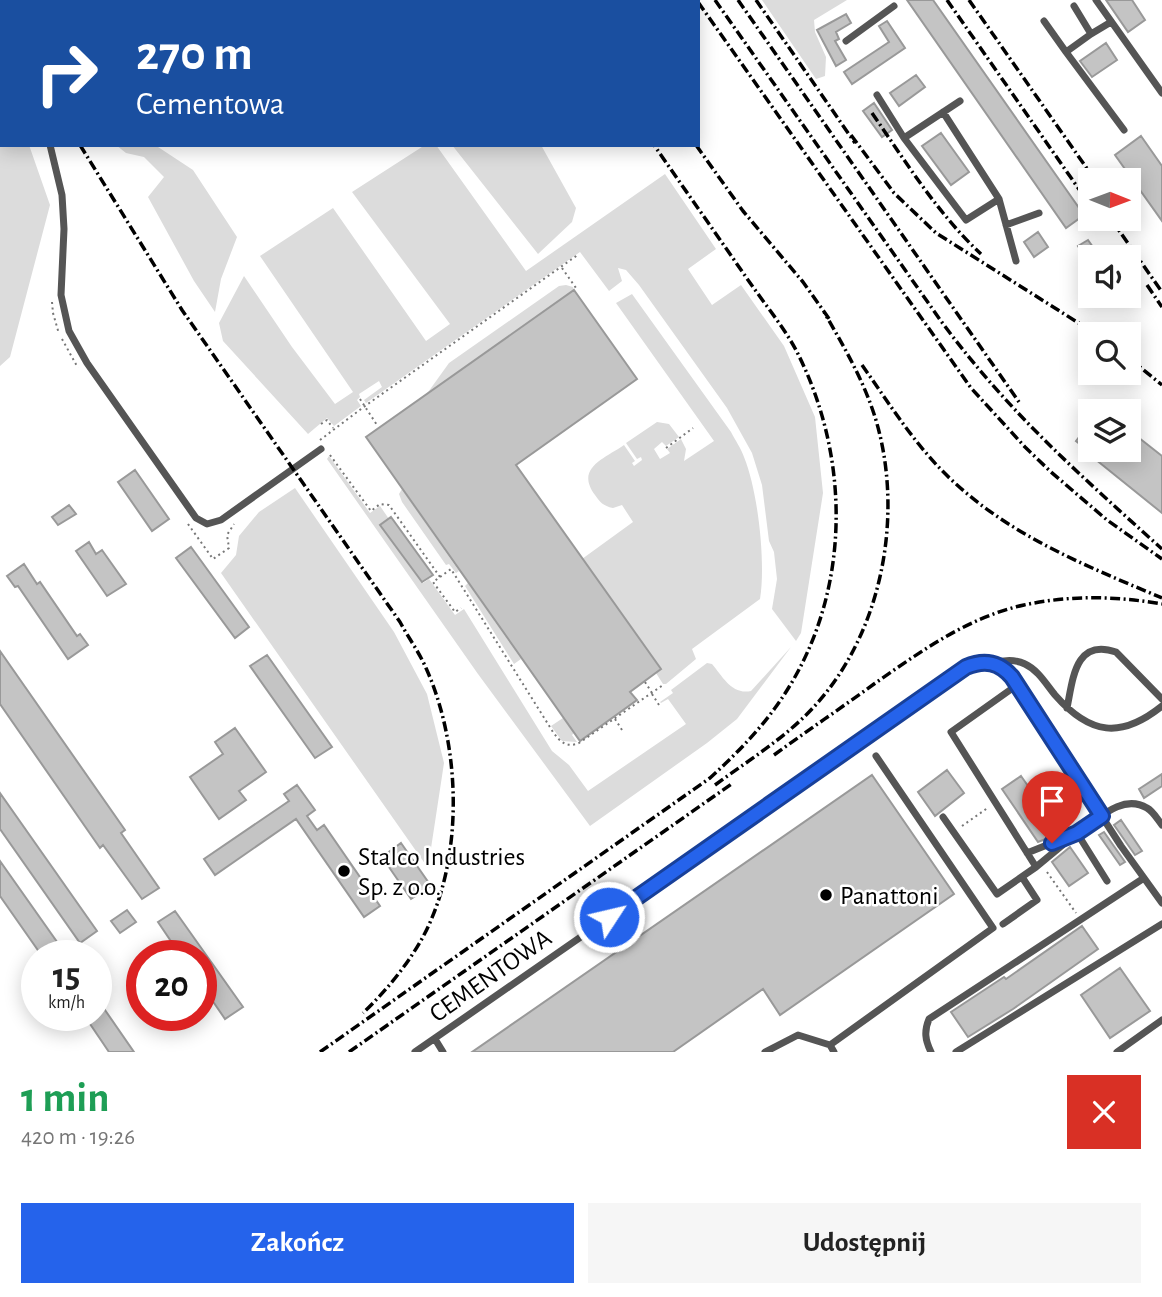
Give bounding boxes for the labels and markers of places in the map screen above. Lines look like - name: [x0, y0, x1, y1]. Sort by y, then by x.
- pin: [1022, 771, 1082, 843]
- place label: Stalco Industries Sp. z o.o.: [358, 844, 525, 900]
- marker: Stalco Industries Sp. z o.o.: [336, 863, 352, 879]
- place label: Panattoni: [840, 883, 938, 909]
- marker: Panattoni: [818, 887, 834, 903]

